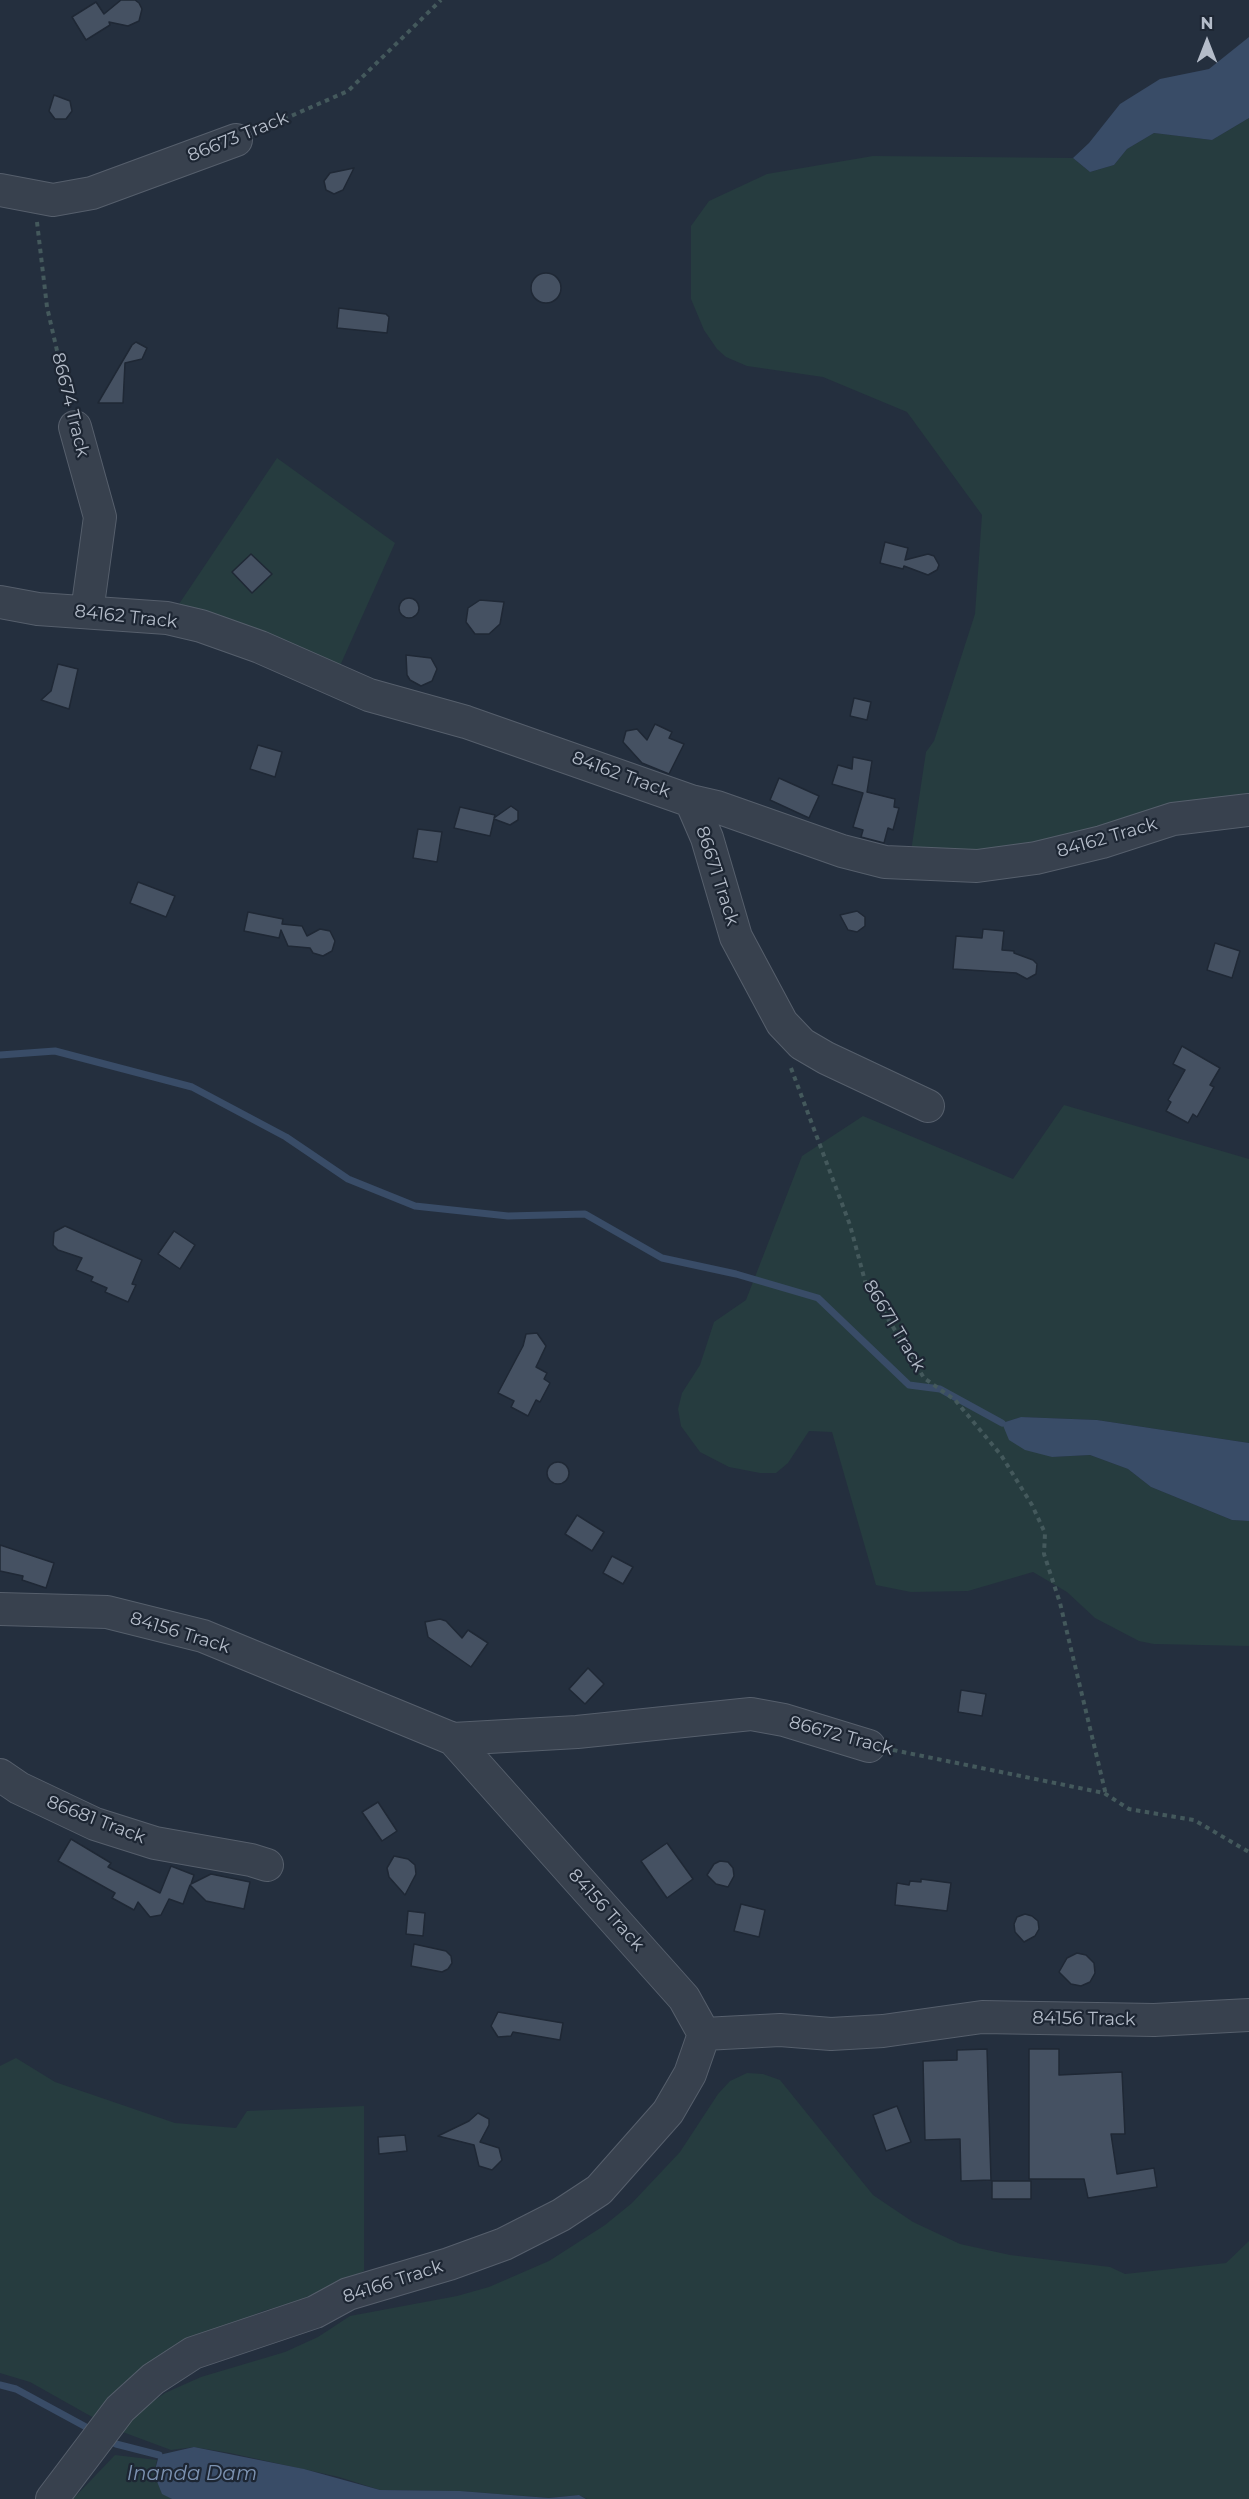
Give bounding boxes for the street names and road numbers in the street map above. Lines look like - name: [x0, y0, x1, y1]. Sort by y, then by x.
- street label: 86673 Track: [185, 107, 291, 167]
- street label: 86674 Track: [47, 350, 93, 460]
- street label: 84162 Track: [74, 601, 178, 633]
- street label: 84162 Track: [569, 747, 673, 803]
- street label: 84162 Track: [1054, 813, 1160, 863]
- street label: 86671 Track: [691, 824, 743, 928]
- street label: 86671 Track: [858, 1276, 930, 1376]
- street label: 84156 Track: [127, 1608, 233, 1658]
- street label: 86672 Track: [787, 1712, 895, 1760]
- street label: 86681 Track: [44, 1791, 148, 1849]
- street label: 84156 Track: [563, 1864, 649, 1956]
- street label: 84156 Track: [1032, 2007, 1136, 2031]
- street label: 84166 Track: [340, 2256, 446, 2308]

